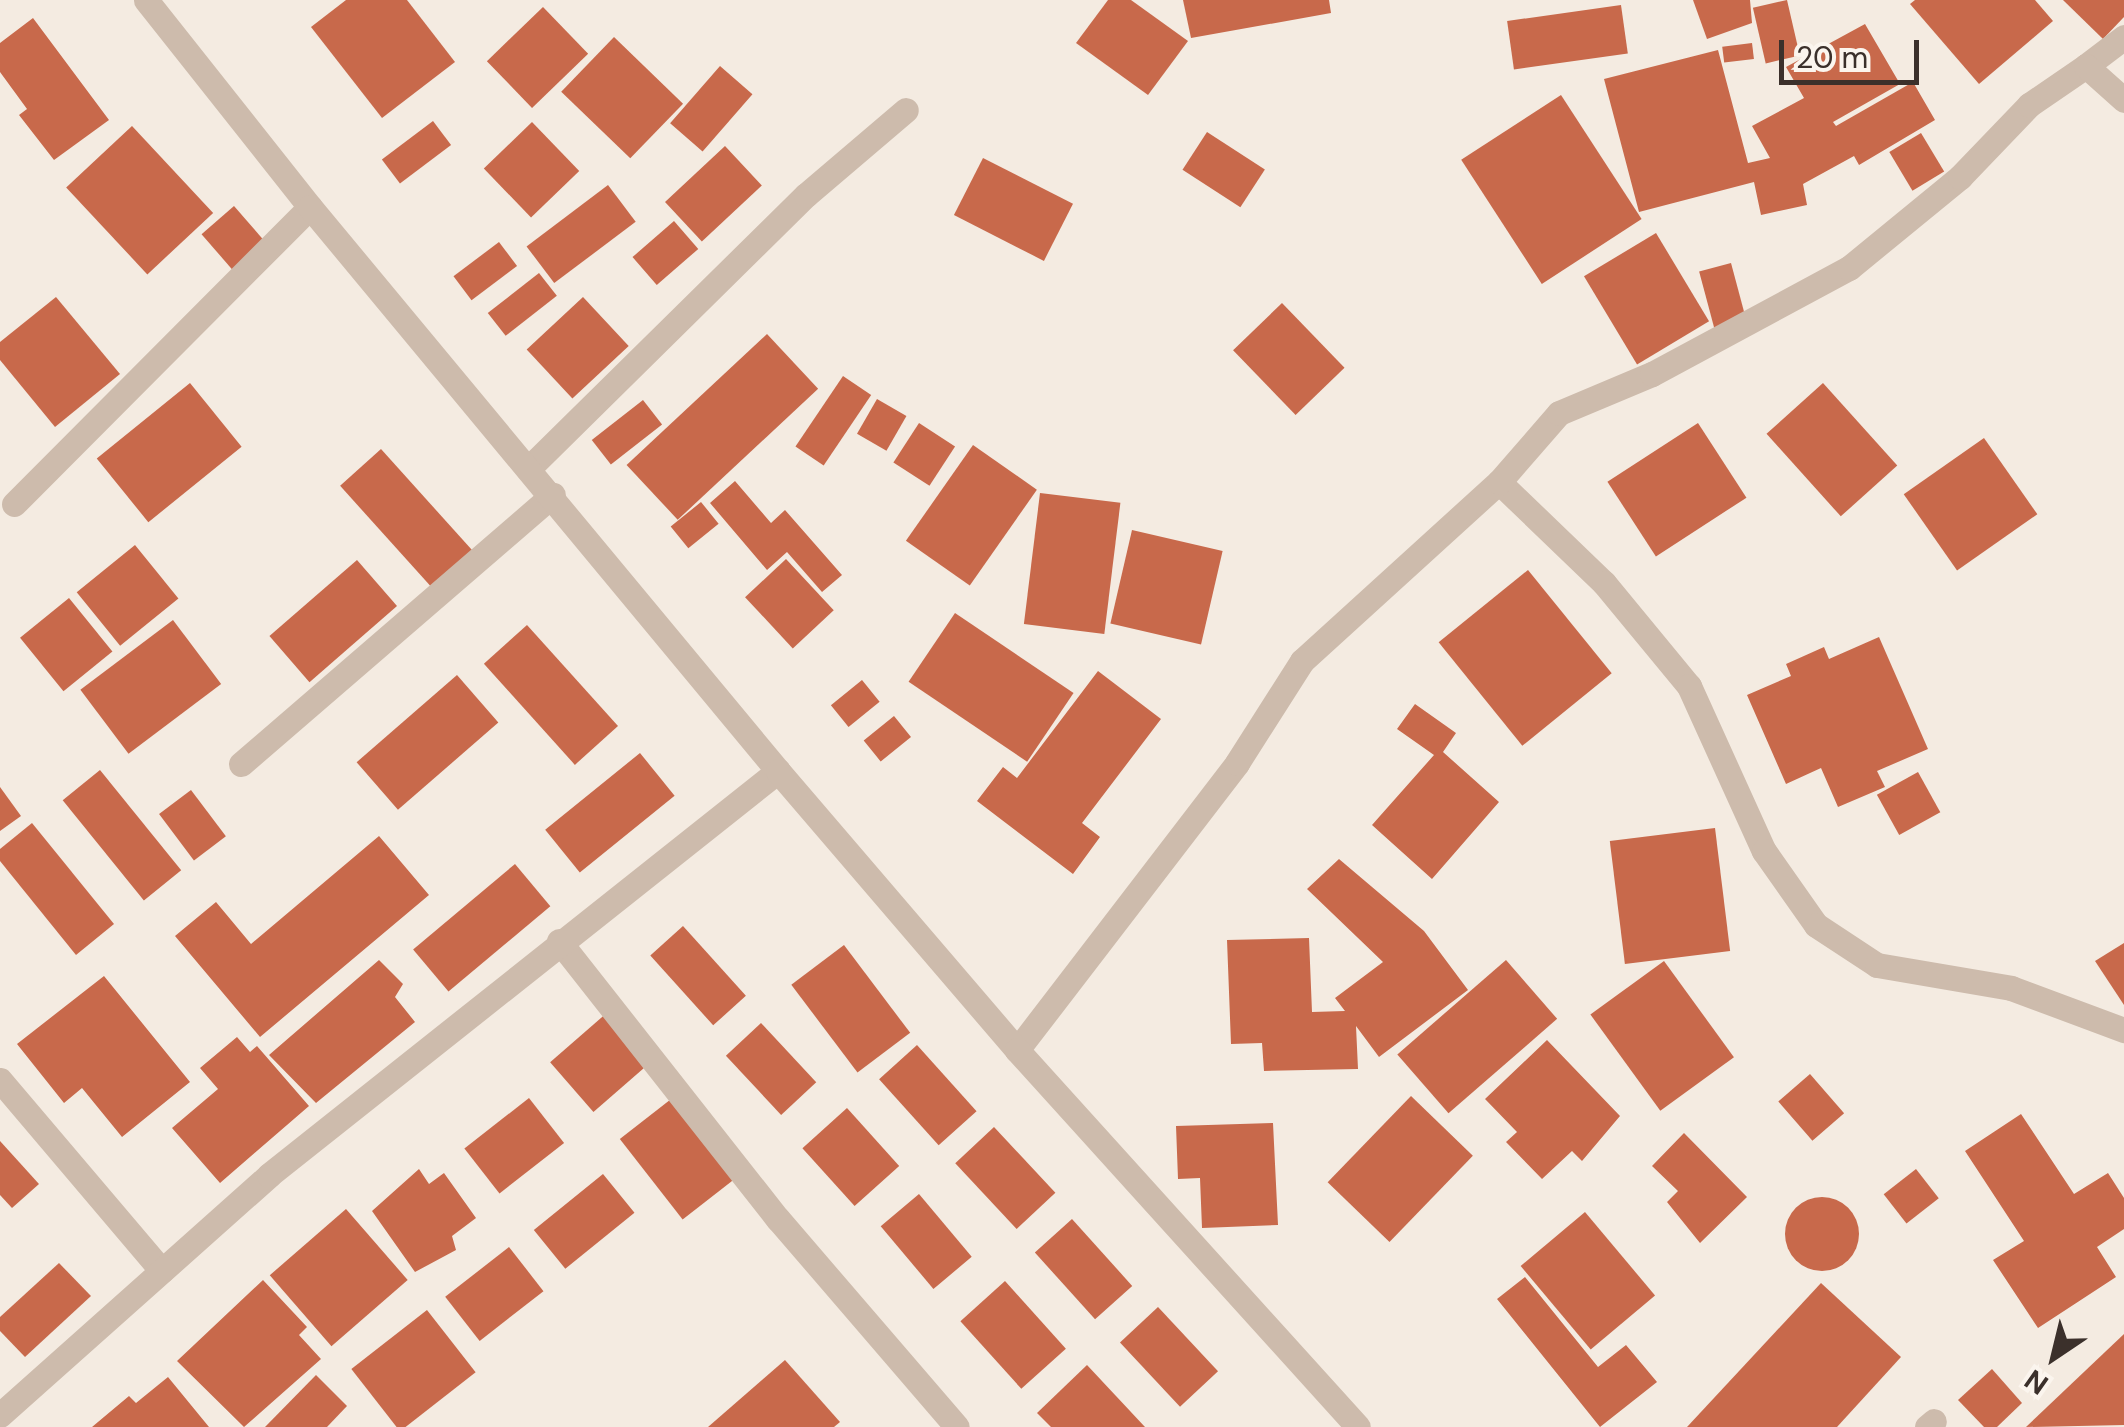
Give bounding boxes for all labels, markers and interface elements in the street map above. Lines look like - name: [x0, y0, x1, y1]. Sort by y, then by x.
- scale bar: [1784, 20, 1924, 82]
- text: 20 m: [1796, 38, 1868, 77]
- north arrow: [2004, 1307, 2104, 1407]
- text: N: [2018, 1361, 2055, 1403]

